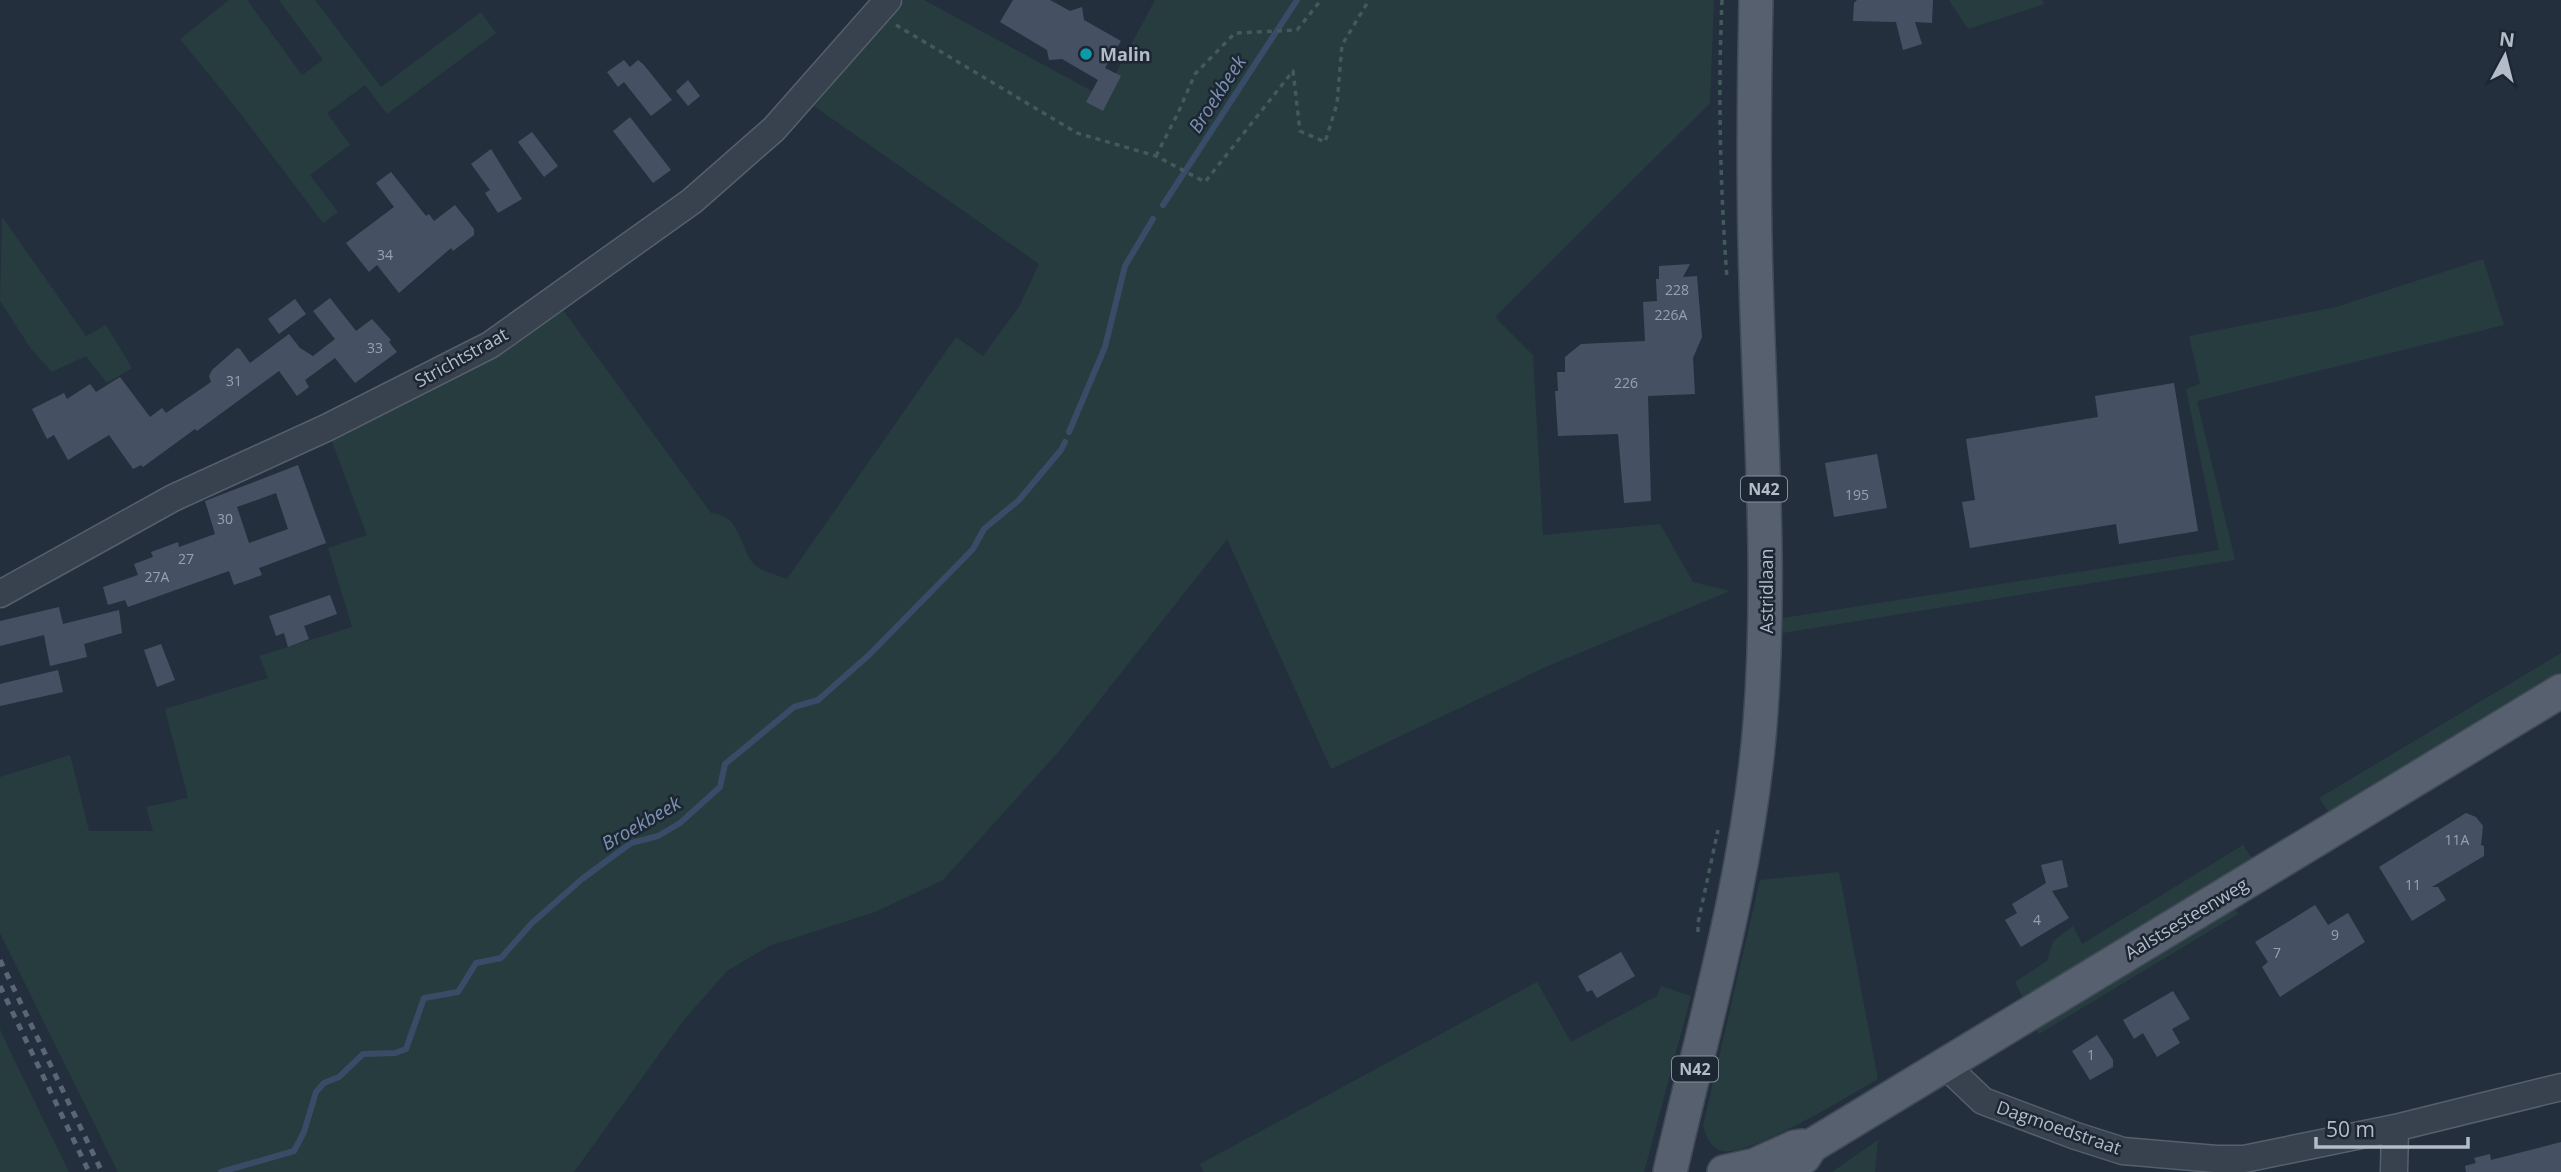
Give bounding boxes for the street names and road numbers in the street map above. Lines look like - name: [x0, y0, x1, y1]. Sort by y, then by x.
- street label: Strichtstraat: [410, 322, 512, 392]
- road number: N42: [1741, 476, 1787, 502]
- street label: Astridlaan: [1754, 549, 1778, 633]
- street label: Aalstsesteenweg: [2120, 872, 2252, 964]
- road number: N42: [1672, 1056, 1718, 1082]
- street label: Dagmoedstraat: [1994, 1094, 2124, 1160]

